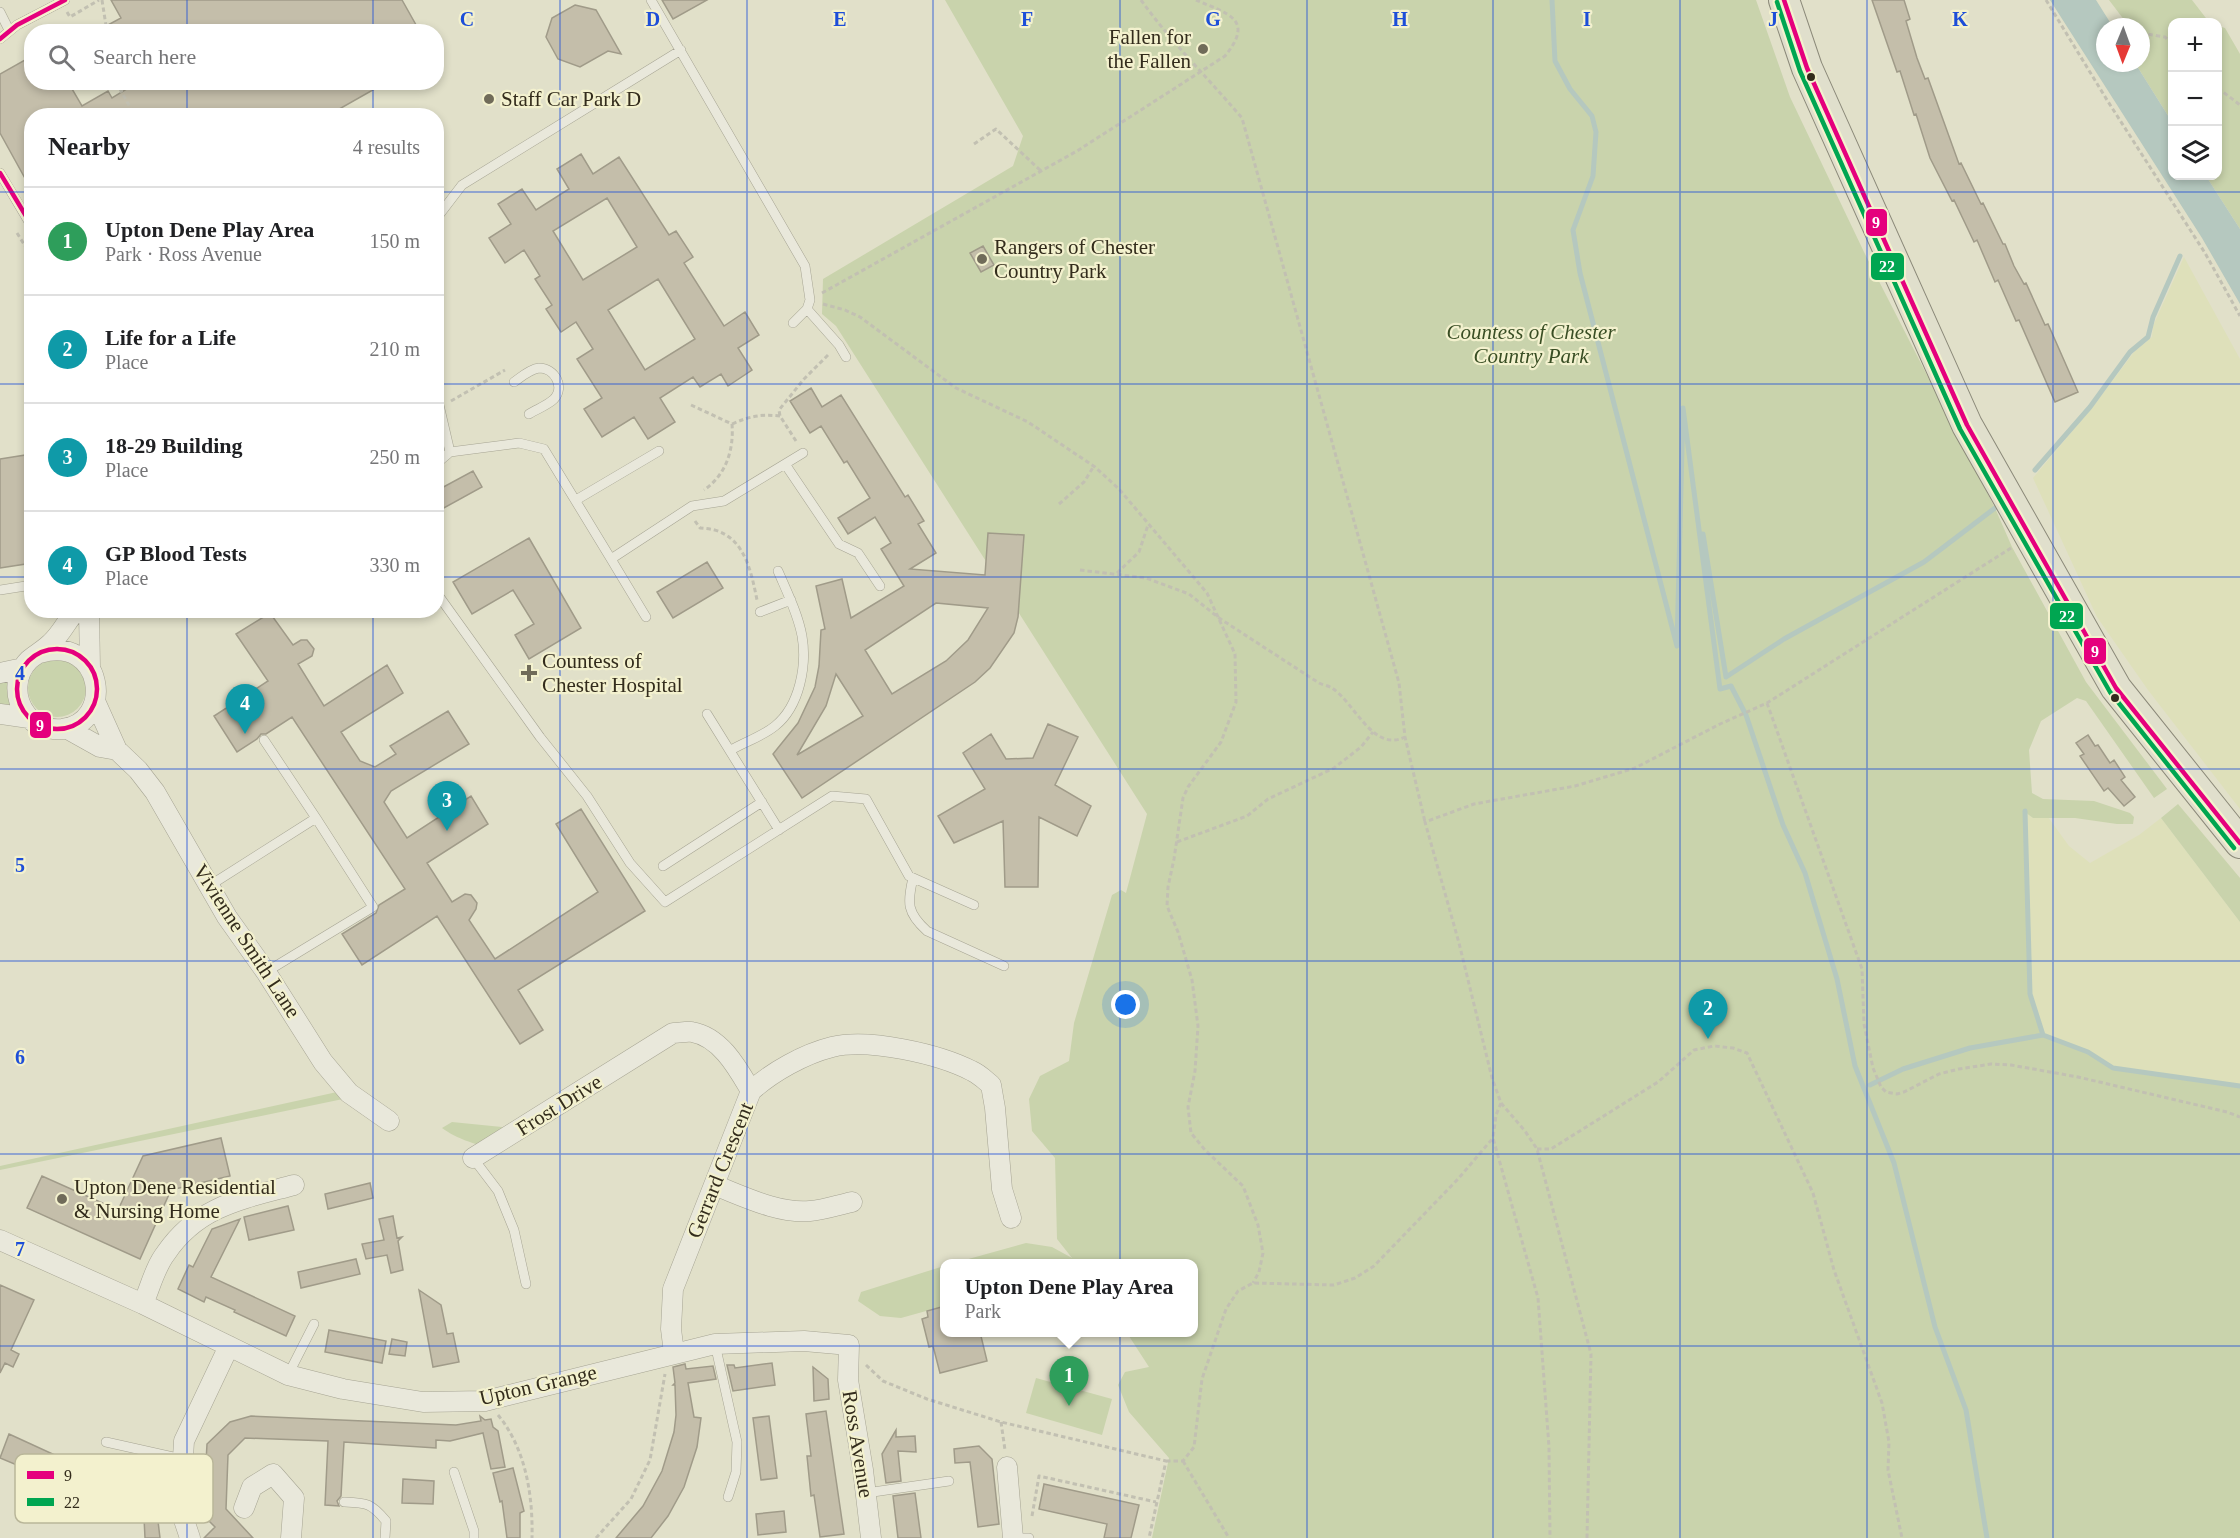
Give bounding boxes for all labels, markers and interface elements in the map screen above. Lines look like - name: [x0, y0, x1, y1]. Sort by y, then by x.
- text: C: [460, 8, 474, 30]
- text: D: [646, 8, 660, 30]
- text: E: [833, 8, 847, 30]
- text: F: [1021, 8, 1033, 30]
- text: G: [1205, 8, 1221, 30]
- text: H: [1392, 8, 1408, 30]
- text: I: [1583, 8, 1591, 30]
- text: J: [1768, 8, 1778, 30]
- text: K: [1952, 8, 1968, 30]
- north arrow: [2096, 18, 2150, 72]
- map controls: [2168, 18, 2222, 180]
- button: +: [2168, 18, 2222, 72]
- search box: [24, 24, 444, 90]
- place label: Fallen for the Fallen: [1108, 25, 1191, 73]
- icon: search: [45, 41, 78, 74]
- marker: Fallen for the Fallen: [1196, 42, 1210, 56]
- text: Search here: [93, 44, 196, 69]
- unlabelled marker: [1805, 71, 1817, 83]
- button: −: [2168, 72, 2222, 126]
- place label: Staff Car Park D: [501, 87, 641, 111]
- marker: Staff Car Park D: [482, 92, 496, 106]
- button: layers: [2168, 126, 2222, 180]
- text: Nearby: [48, 132, 130, 161]
- text: 4 results: [353, 136, 420, 158]
- line badge: 9: [1865, 208, 1888, 237]
- text: 9: [1872, 214, 1880, 231]
- text: Upton Dene Play Area: [105, 217, 314, 242]
- text: 1: [63, 230, 73, 252]
- text: 150 m: [369, 230, 420, 252]
- place label: Rangers of Chester Country Park: [994, 235, 1155, 283]
- text: Park · Ross Avenue: [105, 243, 262, 265]
- marker: Rangers of Chester Country Park: [975, 252, 989, 266]
- line badge: 22: [1870, 252, 1905, 281]
- text: 22: [1879, 258, 1895, 275]
- park label: Countess of Chester Country Park: [1446, 320, 1616, 368]
- text: Life for a Life: [105, 325, 236, 350]
- text: 2: [63, 338, 73, 360]
- text: 210 m: [369, 338, 420, 360]
- text: Place: [105, 351, 148, 373]
- text: 18-29 Building: [105, 433, 243, 458]
- text: 3: [63, 446, 73, 468]
- text: 250 m: [369, 446, 420, 468]
- text: Place: [105, 459, 148, 481]
- text: GP Blood Tests: [105, 541, 247, 566]
- text: 4: [63, 554, 73, 576]
- text: 330 m: [369, 554, 420, 576]
- text: Place: [105, 567, 148, 589]
- line badge: 22: [2049, 602, 2084, 630]
- text: 22: [2059, 608, 2075, 625]
- line badge: 9: [2083, 637, 2107, 665]
- text: 9: [2091, 643, 2099, 660]
- place label: Countess of Chester Hospital: [542, 649, 683, 697]
- text: 4: [15, 662, 25, 684]
- marker: Countess of Chester Hospital: [520, 664, 538, 682]
- pin: 4: [226, 684, 264, 734]
- unlabelled marker: [2109, 692, 2121, 704]
- line badge: 9: [29, 711, 52, 739]
- text: 9: [36, 717, 44, 734]
- pin: 3: [428, 782, 466, 831]
- text: 5: [15, 854, 25, 876]
- street label: Vivienne Smith Lane: [188, 860, 306, 1022]
- your location: [1111, 990, 1140, 1019]
- pin: 2: [1688, 990, 1728, 1039]
- text: 6: [15, 1046, 25, 1068]
- street label: Frost Drive: [512, 1069, 606, 1141]
- street label: Gerrard Crescent: [682, 1099, 758, 1241]
- place label: Upton Dene Residential & Nursing Home: [74, 1175, 276, 1223]
- marker: Upton Dene Residential & Nursing Home: [55, 1192, 69, 1206]
- text: 7: [15, 1238, 25, 1260]
- popup: [940, 1259, 1198, 1337]
- text: Upton Dene Play Area: [964, 1274, 1174, 1299]
- text: Park: [964, 1300, 1001, 1322]
- pin: 1: [1050, 1356, 1088, 1406]
- street label: Upton Grange: [477, 1360, 599, 1410]
- street label: Ross Avenue: [838, 1388, 878, 1500]
- legend: [15, 1454, 213, 1523]
- text: 9: [64, 1467, 72, 1484]
- text: 22: [64, 1494, 80, 1511]

